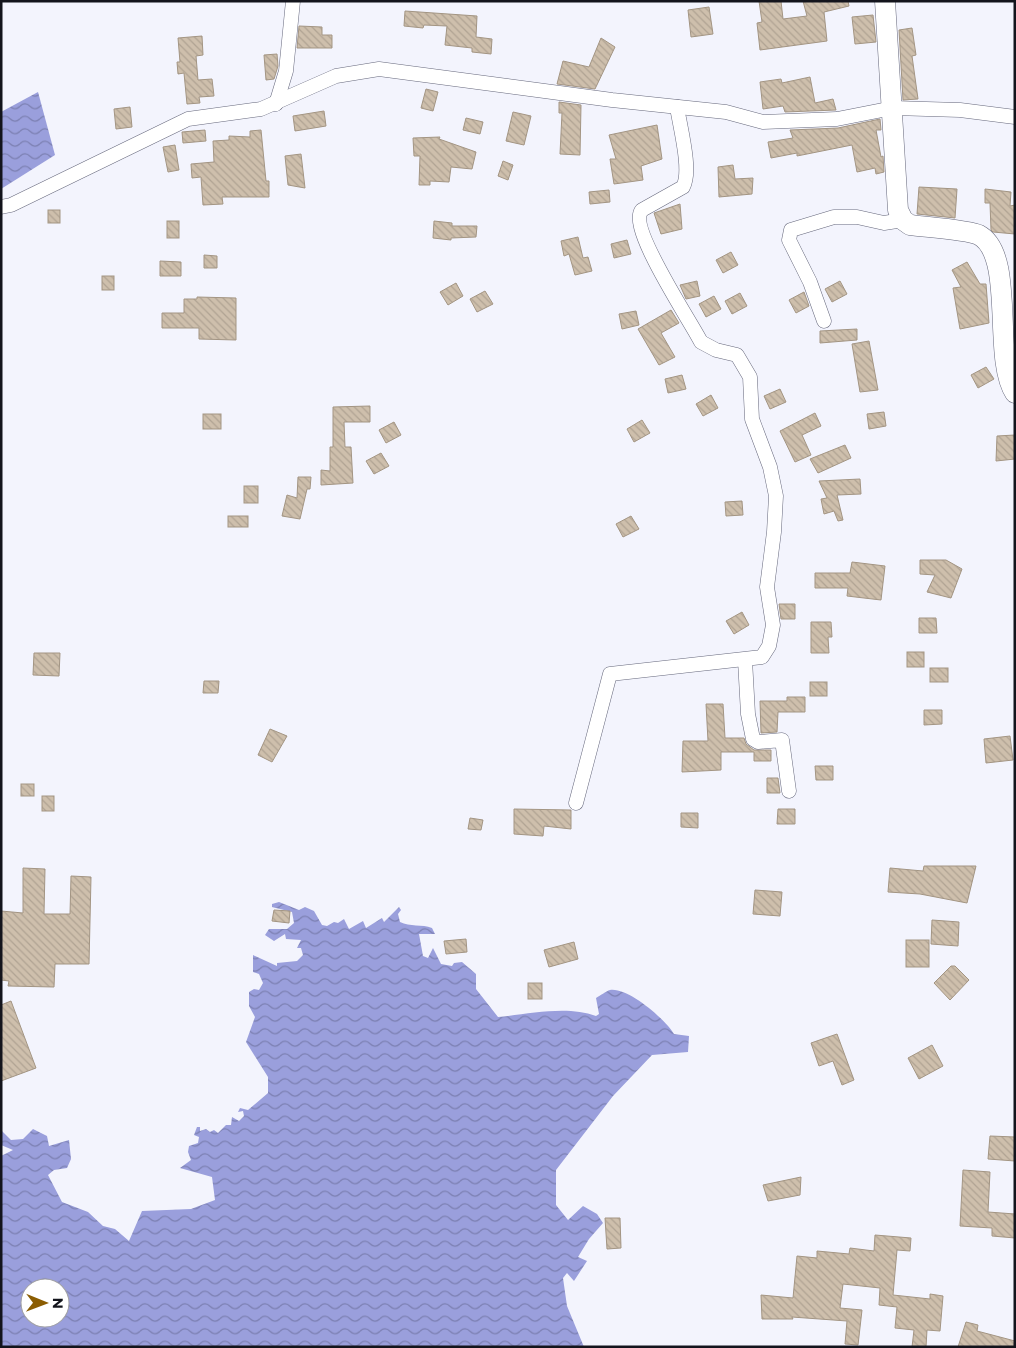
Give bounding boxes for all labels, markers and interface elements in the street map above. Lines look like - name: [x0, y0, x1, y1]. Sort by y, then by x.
- north arrow: [20, 1278, 70, 1328]
- text: N: [49, 1297, 67, 1309]

